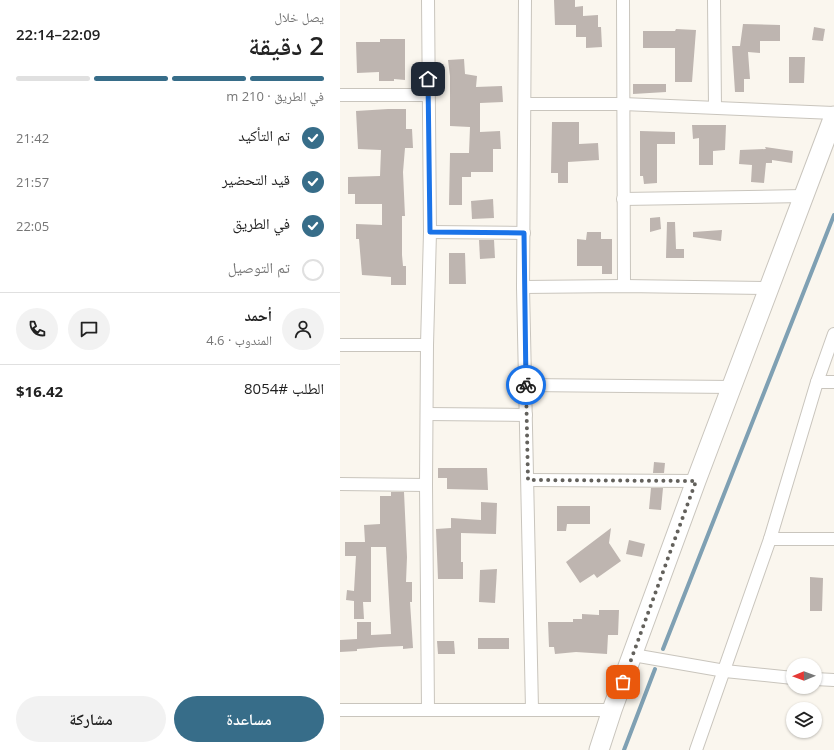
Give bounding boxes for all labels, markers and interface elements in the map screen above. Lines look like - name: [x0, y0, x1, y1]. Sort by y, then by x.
- text: يصل خلال: [274, 8, 324, 26]
- text: 22:09–22:14: [16, 24, 100, 44]
- text: 2 دقيقة: [248, 27, 324, 63]
- pin: [411, 62, 445, 96]
- icon: home: [417, 68, 439, 90]
- text: في الطريق · 210 m: [226, 87, 324, 105]
- text: تم التأكيد: [238, 125, 290, 145]
- icon: check: [302, 127, 324, 149]
- text: 21:42: [16, 129, 49, 147]
- text: قيد التحضير: [222, 169, 290, 189]
- icon: check: [302, 171, 324, 193]
- text: 21:57: [16, 173, 49, 191]
- text: في الطريق: [232, 213, 290, 233]
- icon: check: [302, 215, 324, 237]
- text: 22:05: [16, 217, 49, 235]
- text: تم التوصيل: [228, 257, 290, 277]
- text: أحمد: [245, 305, 272, 325]
- button: phone: [16, 308, 58, 350]
- button: chat: [68, 308, 110, 350]
- button: person: [282, 308, 324, 350]
- text: المندوب · 4.6: [206, 331, 272, 349]
- courier: [506, 365, 546, 405]
- icon: bike: [515, 374, 537, 396]
- text: الطلب #8054: [244, 378, 324, 398]
- text: $16.42: [16, 381, 63, 401]
- north arrow: [786, 658, 822, 694]
- map controls: [786, 658, 822, 738]
- pin: [606, 665, 640, 699]
- icon: bag: [612, 671, 634, 693]
- button: مشاركة: [16, 696, 166, 742]
- button: مساعدة: [174, 696, 324, 742]
- button: layers: [786, 702, 822, 738]

